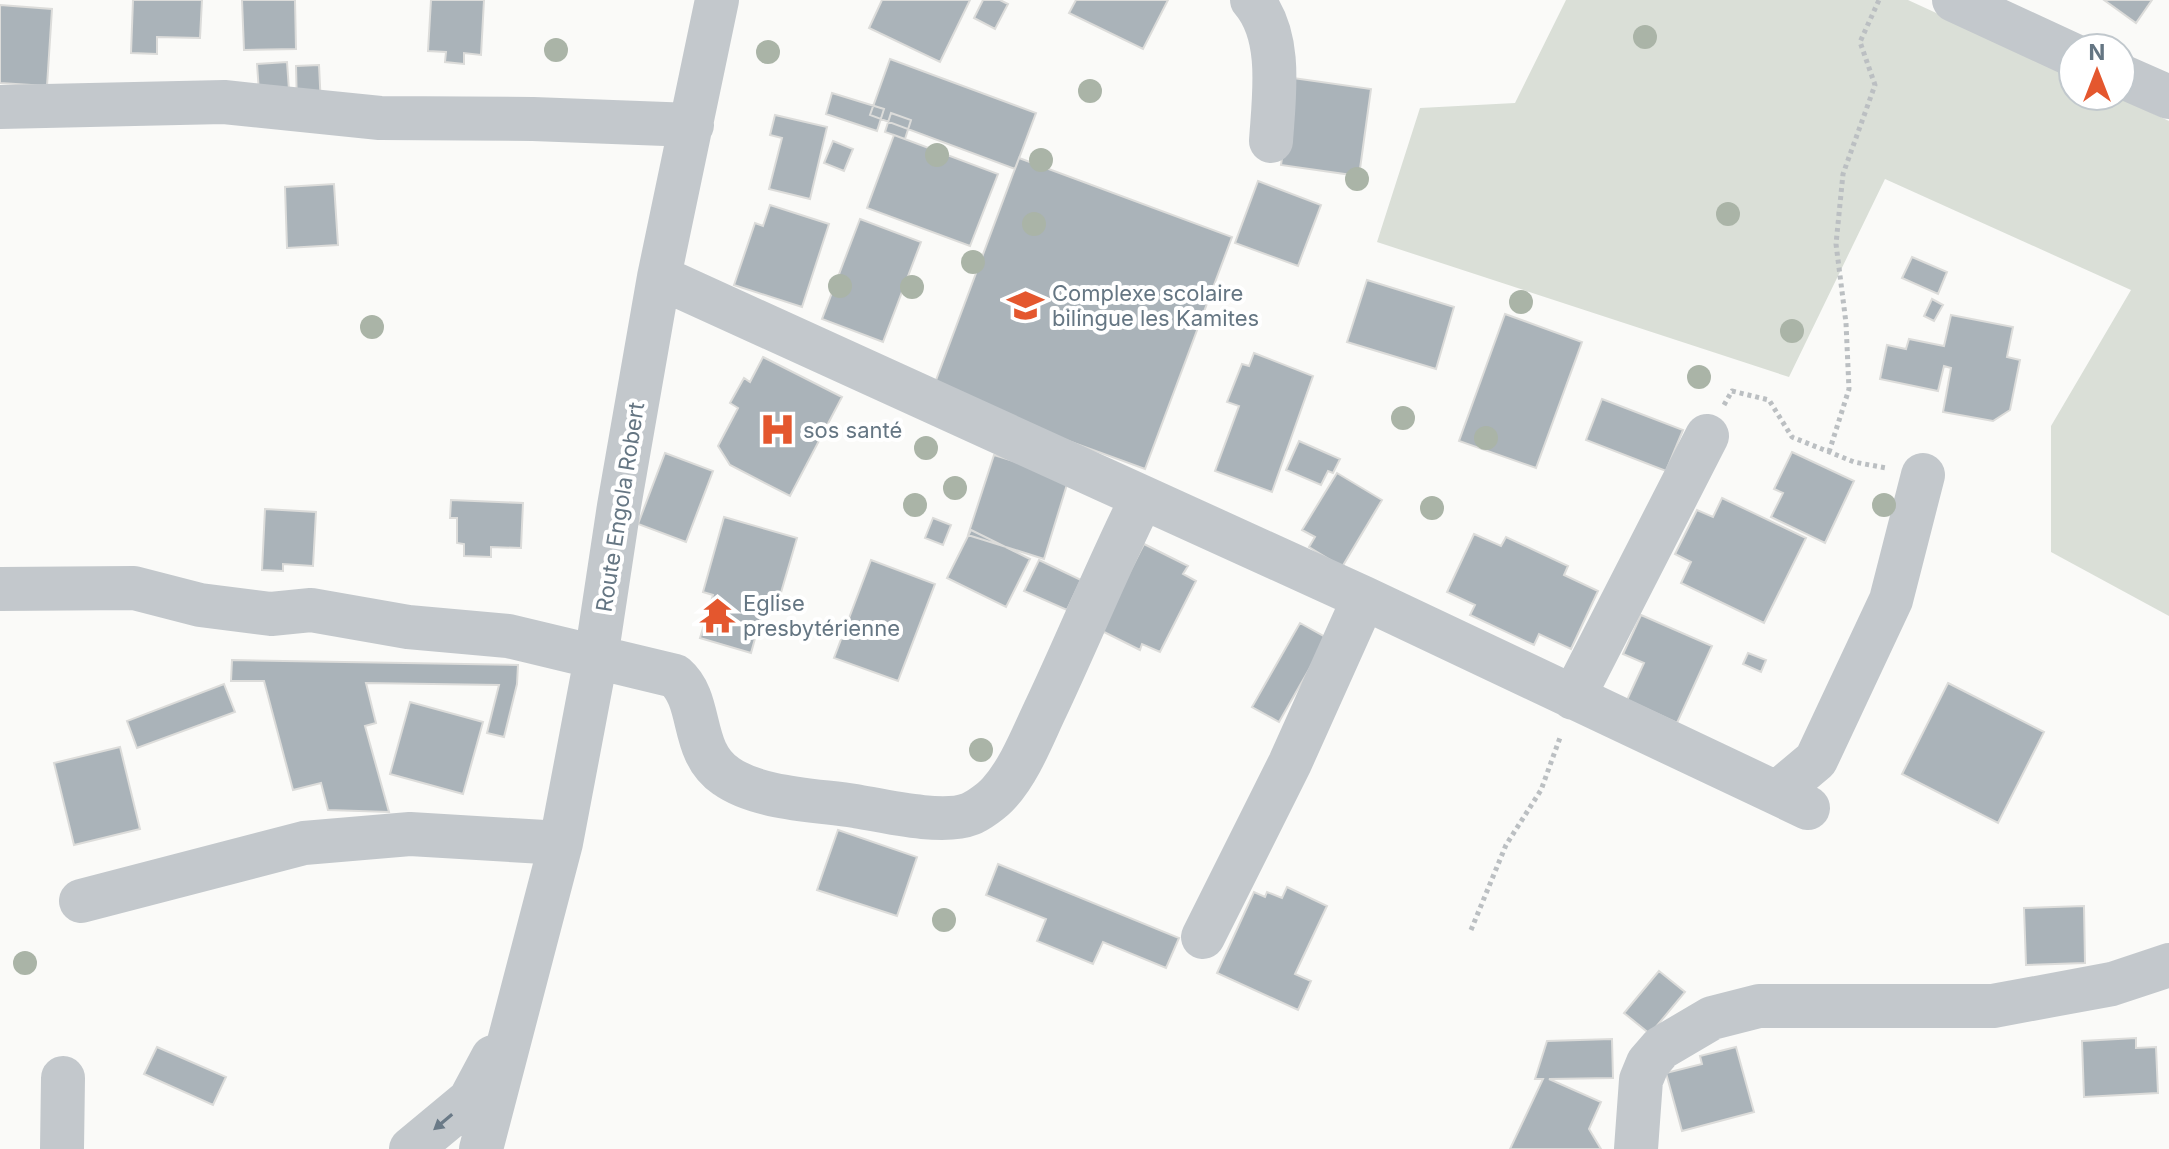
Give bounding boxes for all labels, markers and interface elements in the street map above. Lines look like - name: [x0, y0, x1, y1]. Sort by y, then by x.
- north arrow: [2057, 32, 2137, 112]
- text: N: [2089, 39, 2105, 65]
- place label: Complexe scolaire bilingue les Kamites: [1052, 280, 1259, 331]
- school or university icon: Complexe scolaire bilingue les Kamites: [1007, 287, 1045, 325]
- street label: Route Engola Robert: [591, 400, 649, 614]
- hospital icon: sos santé: [758, 411, 796, 449]
- place label: sos santé: [803, 417, 902, 443]
- place label: Eglise presbytérienne: [743, 590, 900, 641]
- temple icon: Eglise presbytérienne: [698, 597, 736, 635]
- one-way arrow: [433, 1113, 453, 1130]

